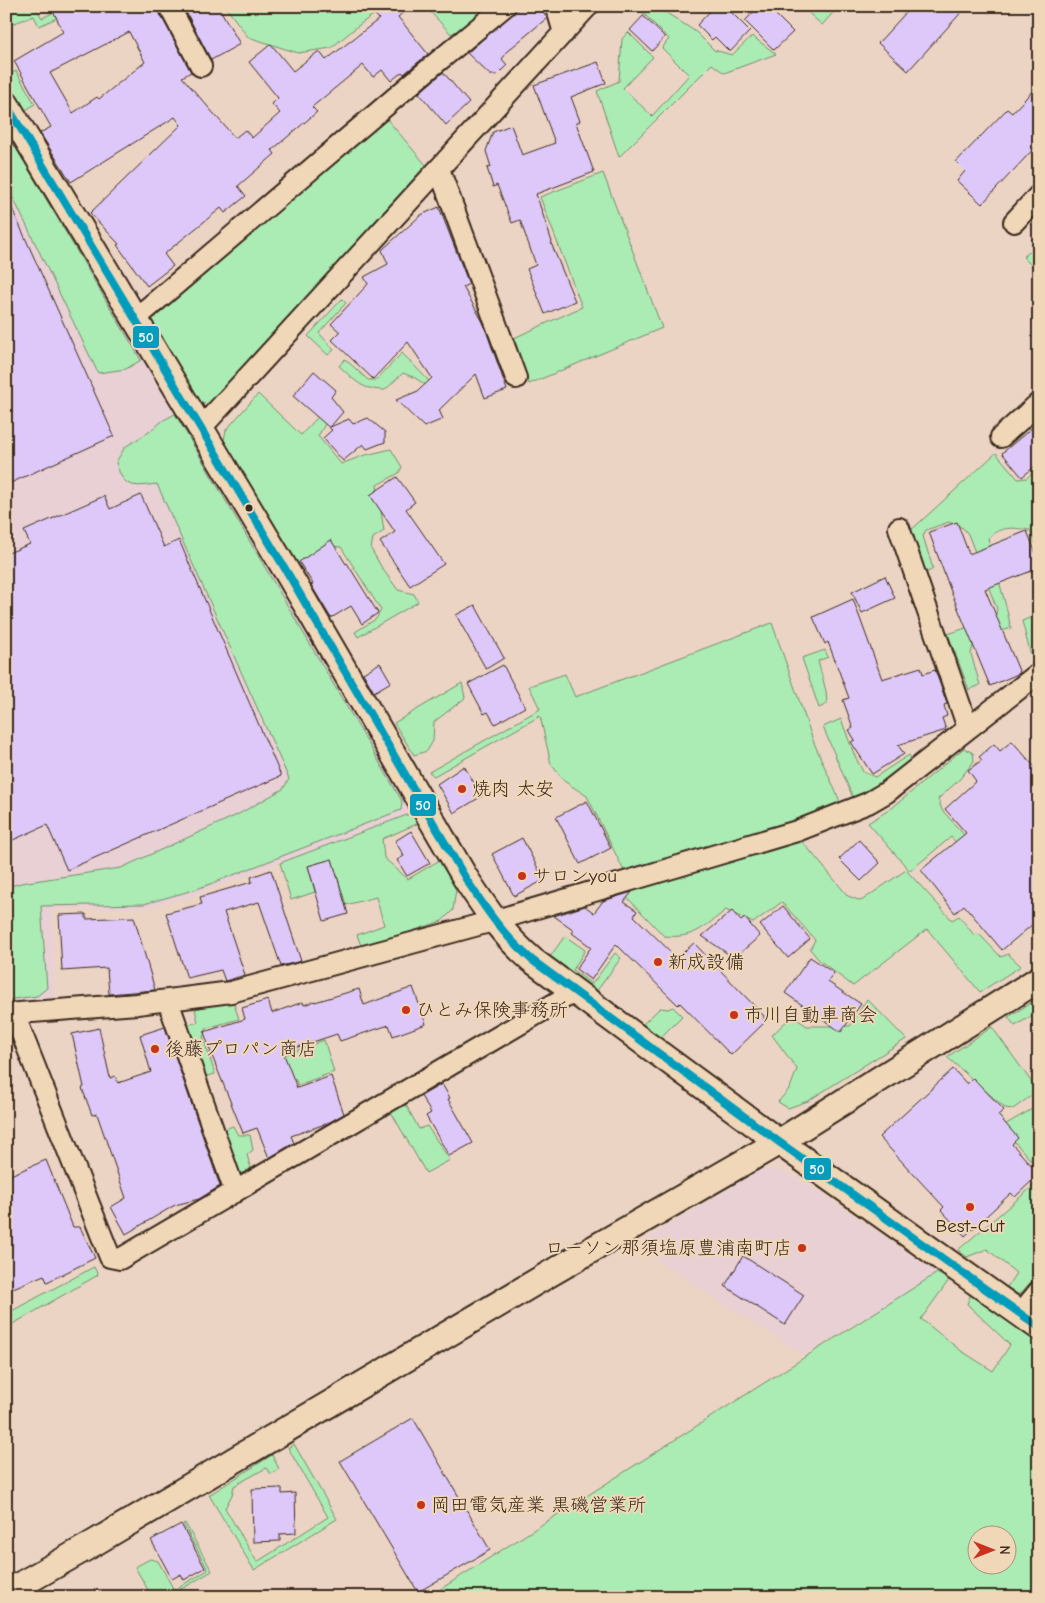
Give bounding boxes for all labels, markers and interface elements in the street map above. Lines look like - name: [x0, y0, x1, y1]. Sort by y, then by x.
- line badge: 50: [132, 325, 160, 349]
- text: 50: [138, 329, 154, 346]
- unlabelled marker: [244, 503, 254, 513]
- place label: 焼肉 太安: [472, 778, 554, 800]
- marker: 焼肉 太安: [456, 783, 468, 795]
- line badge: 50: [409, 793, 437, 817]
- text: 50: [415, 797, 431, 814]
- place label: サロンyou: [532, 865, 617, 887]
- marker: サロンyou: [516, 870, 528, 882]
- place label: 新成設備: [668, 951, 744, 973]
- marker: 新成設備: [652, 956, 664, 968]
- place label: ひとみ保険事務所: [416, 999, 568, 1021]
- marker: ひとみ保険事務所: [400, 1004, 412, 1016]
- place label: 市川自動車商会: [744, 1004, 877, 1026]
- marker: 市川自動車商会: [728, 1009, 740, 1021]
- place label: 後藤プロパン商店: [165, 1038, 317, 1060]
- marker: 後藤プロパン商店: [149, 1043, 161, 1055]
- line badge: 50: [803, 1157, 832, 1181]
- text: 50: [809, 1161, 825, 1178]
- marker: Best-Cut: [964, 1201, 976, 1213]
- place label: Best-Cut: [935, 1215, 1005, 1237]
- place label: ローソン那須塩原豊浦南町店: [545, 1237, 792, 1259]
- marker: ローソン那須塩原豊浦南町店: [796, 1242, 808, 1254]
- place label: 岡田電気産業 黒磯営業所: [431, 1494, 646, 1516]
- marker: 岡田電気産業 黒磯営業所: [415, 1499, 427, 1511]
- north arrow: [968, 1526, 1018, 1576]
- text: N: [996, 1545, 1013, 1555]

